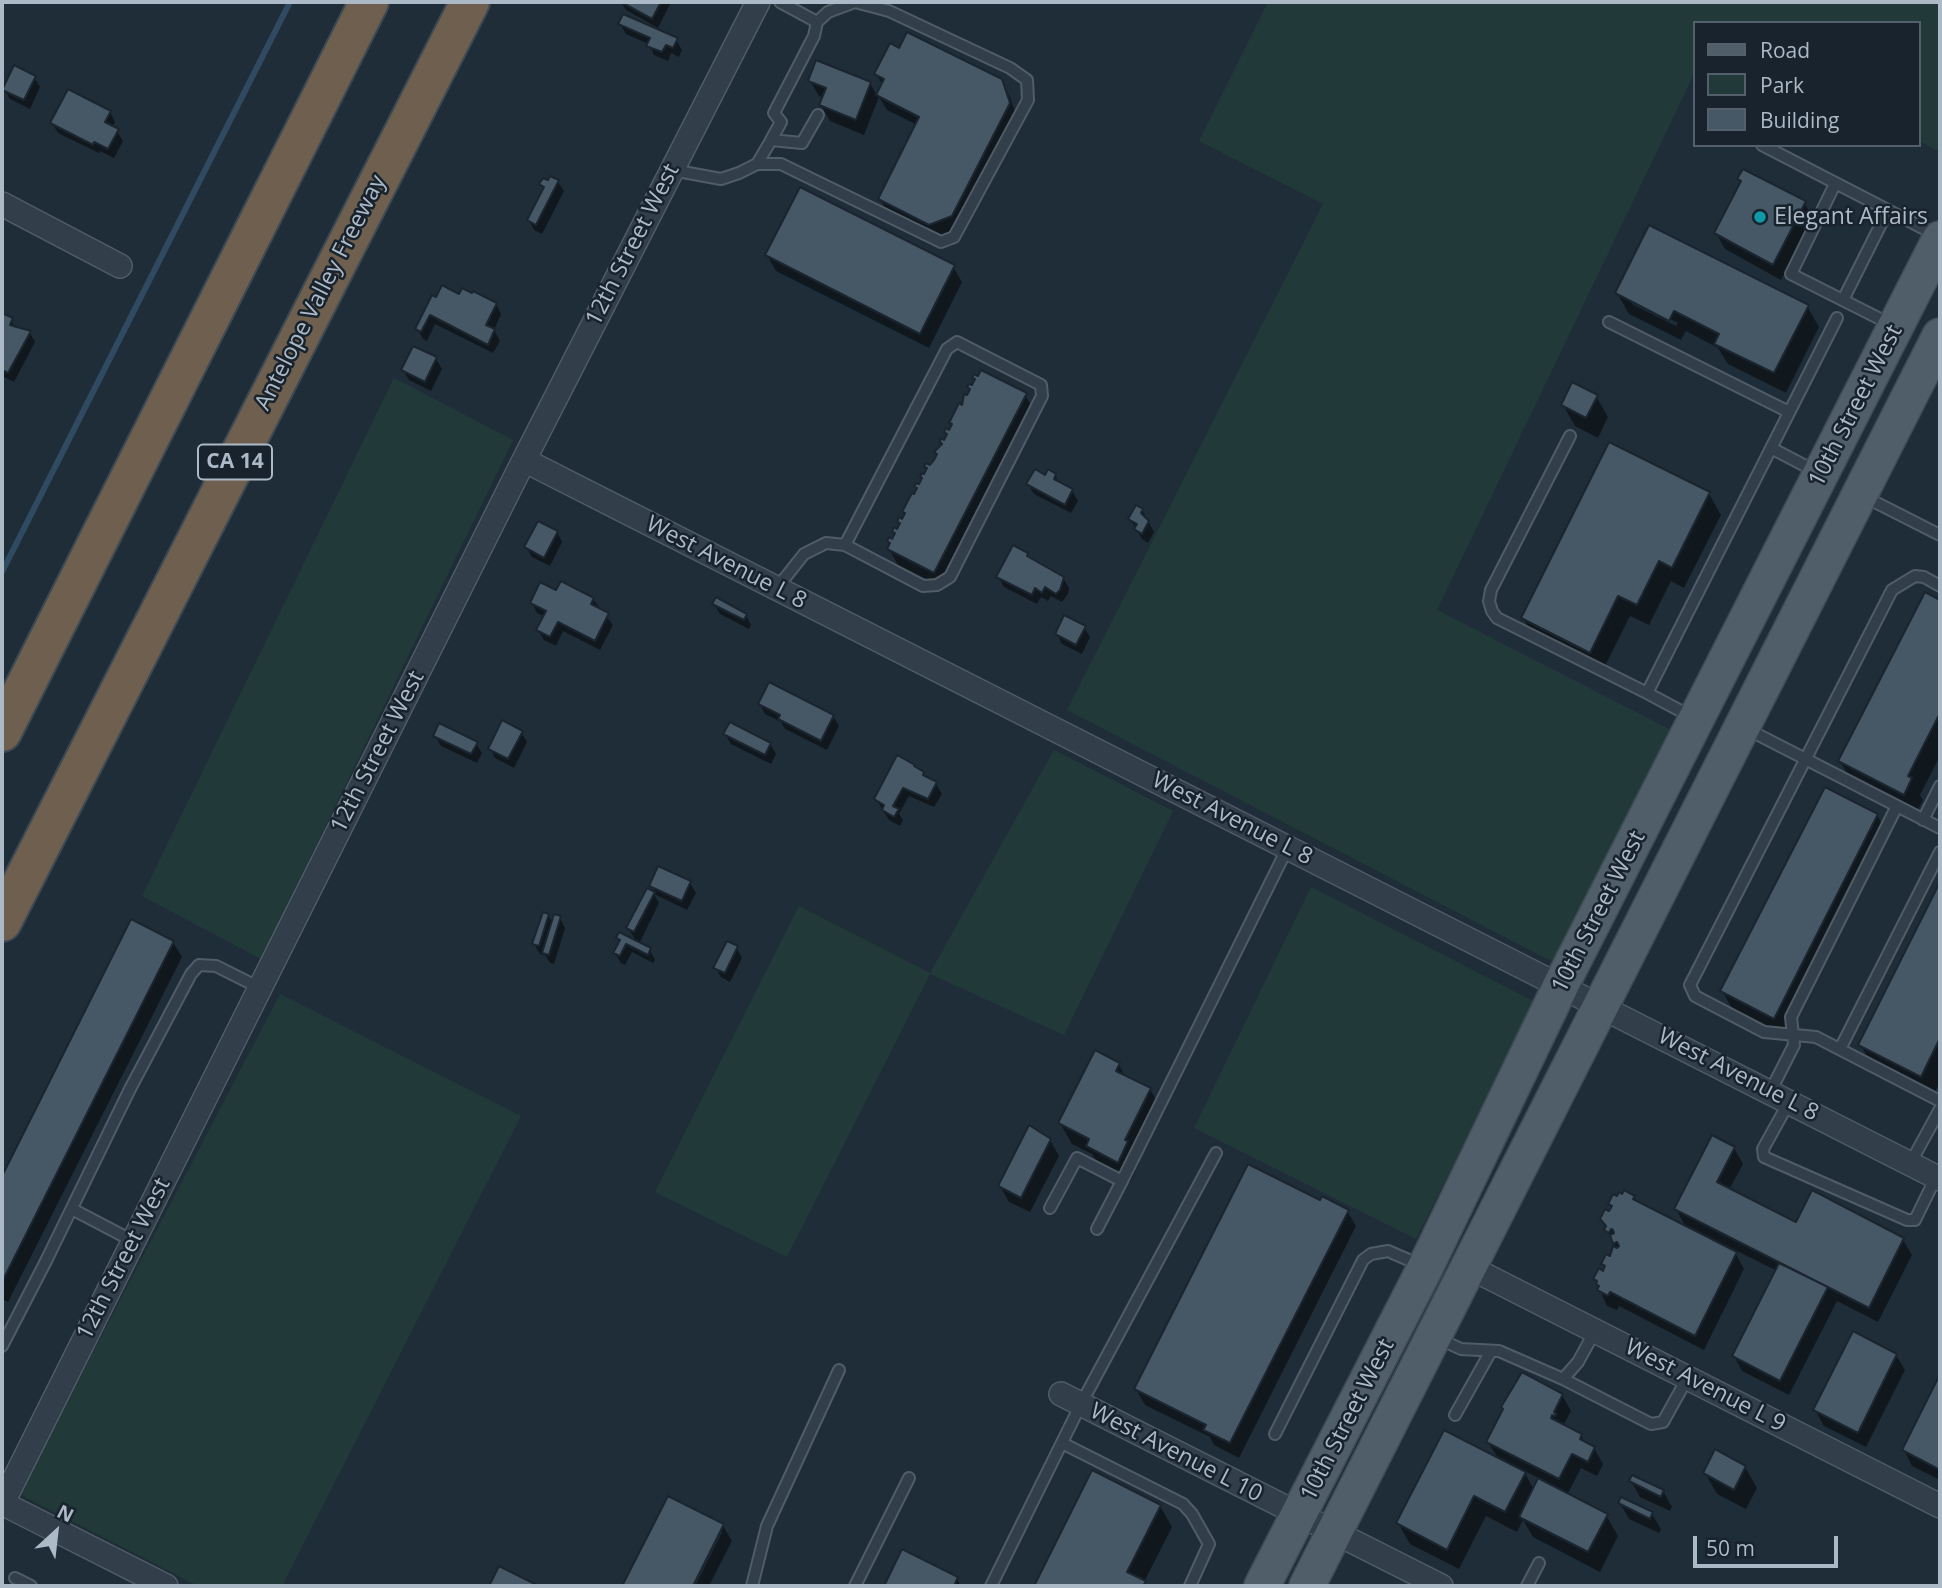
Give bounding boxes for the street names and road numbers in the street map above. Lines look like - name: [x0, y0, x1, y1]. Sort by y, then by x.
- street label: 12th Street West: [580, 159, 686, 331]
- street label: Antelope Valley Freeway: [250, 171, 392, 415]
- street label: 10th Street West: [1803, 320, 1909, 492]
- road number: CA 14: [198, 444, 272, 480]
- street label: West Avenue L 8: [641, 511, 811, 615]
- street label: 12th Street West: [325, 666, 431, 838]
- street label: West Avenue L 8: [1147, 767, 1317, 871]
- street label: 10th Street West: [1546, 826, 1652, 998]
- street label: West Avenue L 8: [1653, 1023, 1823, 1127]
- street label: 12th Street West: [71, 1173, 177, 1345]
- street label: 10th Street West: [1295, 1334, 1401, 1506]
- street label: West Avenue L 9: [1620, 1334, 1790, 1438]
- street label: West Avenue L 10: [1085, 1398, 1267, 1508]

